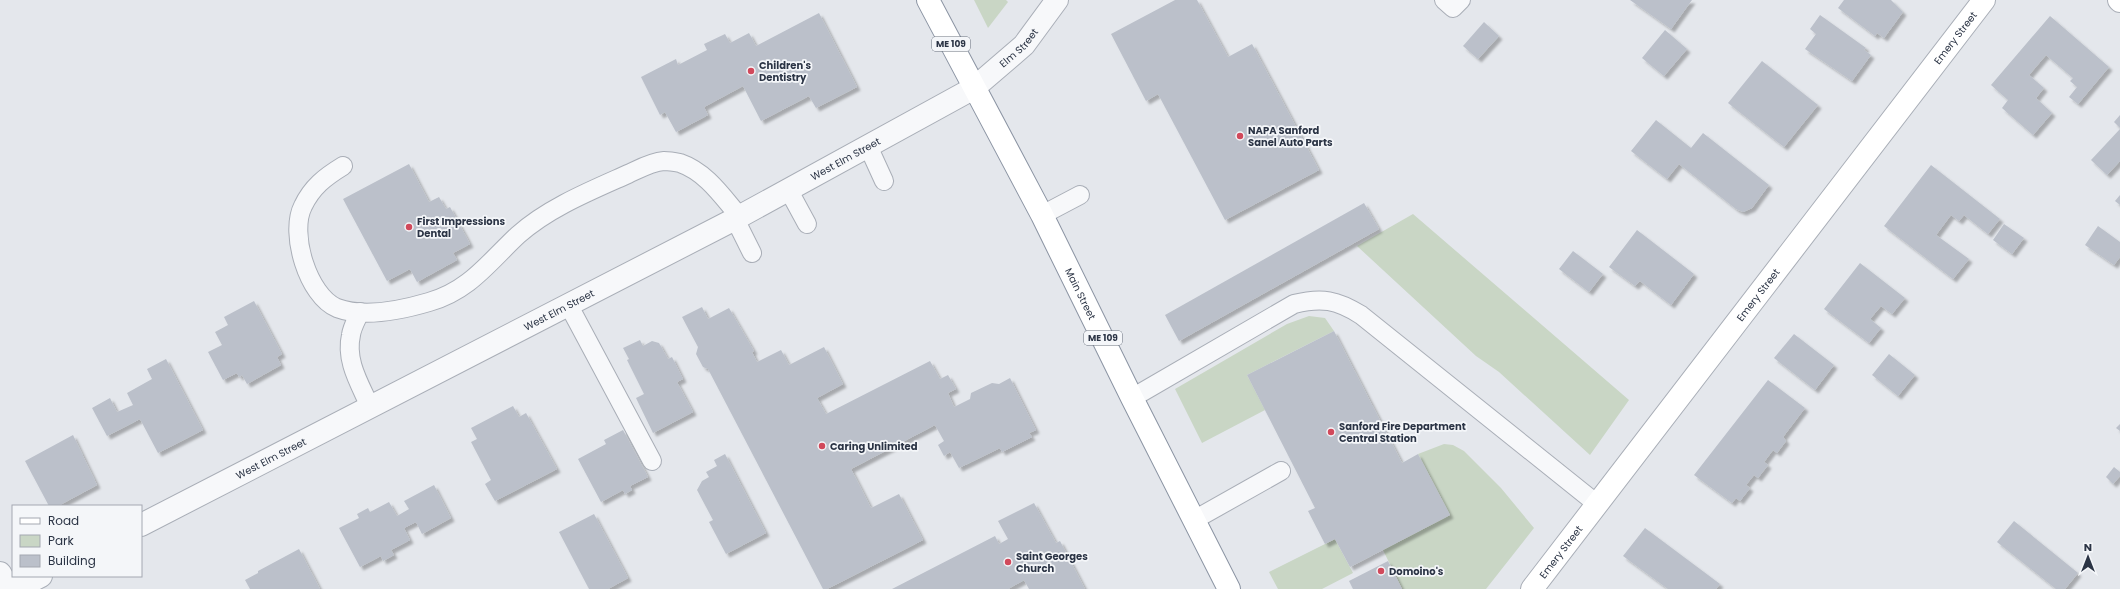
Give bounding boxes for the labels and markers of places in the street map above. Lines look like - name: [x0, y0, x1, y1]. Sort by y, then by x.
- place label: Children's Dentistry: [759, 58, 811, 85]
- marker: Children's Dentistry: [746, 66, 756, 76]
- place label: NAPA Sanford Sanel Auto Parts: [1248, 123, 1333, 150]
- marker: NAPA Sanford Sanel Auto Parts: [1235, 131, 1245, 141]
- place label: First Impressions Dental: [417, 214, 505, 241]
- marker: First Impressions Dental: [404, 222, 414, 232]
- place label: Sanford Fire Department Central Station: [1339, 419, 1466, 446]
- marker: Sanford Fire Department Central Station: [1326, 427, 1336, 437]
- place label: Caring Unlimited: [830, 439, 918, 454]
- marker: Caring Unlimited: [817, 441, 827, 451]
- place label: Saint Georges Church: [1016, 549, 1088, 576]
- marker: Saint Georges Church: [1003, 557, 1013, 567]
- place label: Domoino's: [1389, 564, 1444, 579]
- marker: Domoino's: [1376, 566, 1386, 576]

